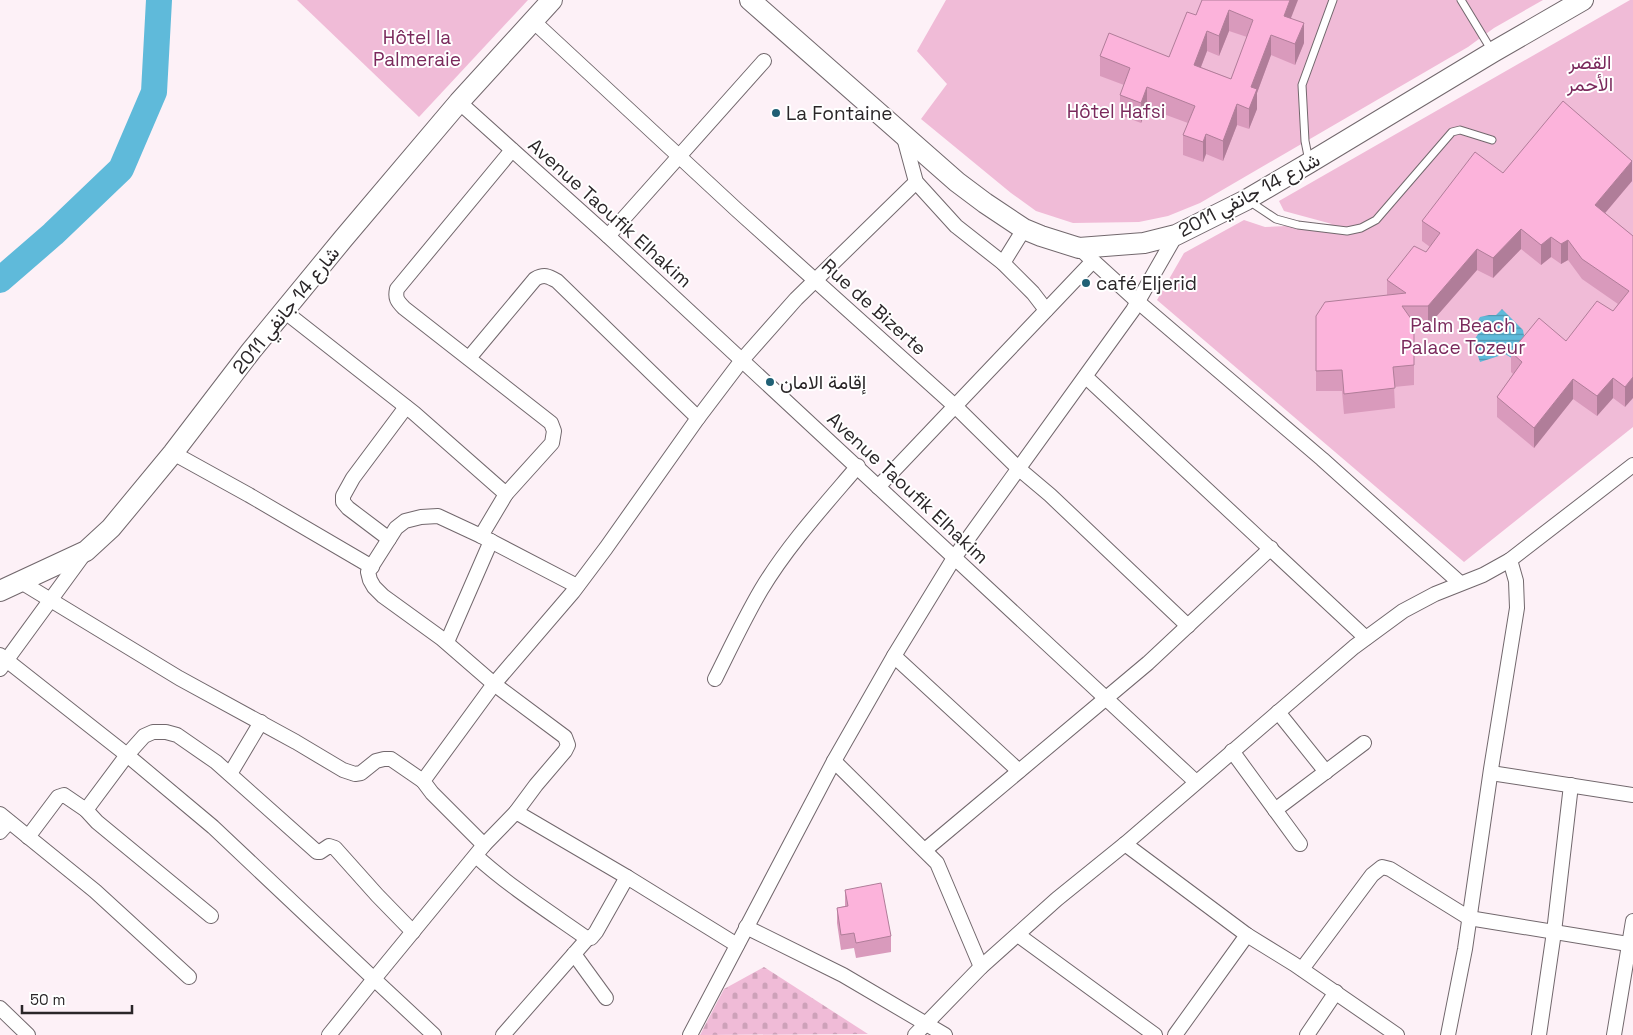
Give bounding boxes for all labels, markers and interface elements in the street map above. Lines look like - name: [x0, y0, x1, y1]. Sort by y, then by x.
- park label: Hôtel la Palmeraie: [373, 25, 461, 72]
- park label: القصر الأحمر: [1566, 50, 1613, 97]
- park label: Hôtel Hafsi: [1067, 99, 1165, 124]
- place label: La Fontaine: [786, 101, 893, 126]
- marker: La Fontaine: [770, 107, 782, 119]
- street label: Avenue Taoufik Elhakim: [523, 133, 697, 293]
- street label: شارع 14 جانفي 2011: [1174, 147, 1326, 246]
- street label: شارع 14 جانفي 2011: [227, 241, 347, 381]
- street label: Rue de Bizerte: [816, 253, 932, 361]
- place label: café Eljerid: [1096, 271, 1197, 296]
- marker: café Eljerid: [1080, 277, 1092, 289]
- park label: Palm Beach Palace Tozeur: [1401, 313, 1525, 360]
- place label: إقامة الامان: [780, 370, 866, 395]
- marker: إقامة الامان: [764, 376, 776, 388]
- street label: Avenue Taoufik Elhakim: [822, 407, 994, 569]
- scale bar: [22, 982, 132, 1014]
- text: 50 m: [30, 990, 65, 1009]

